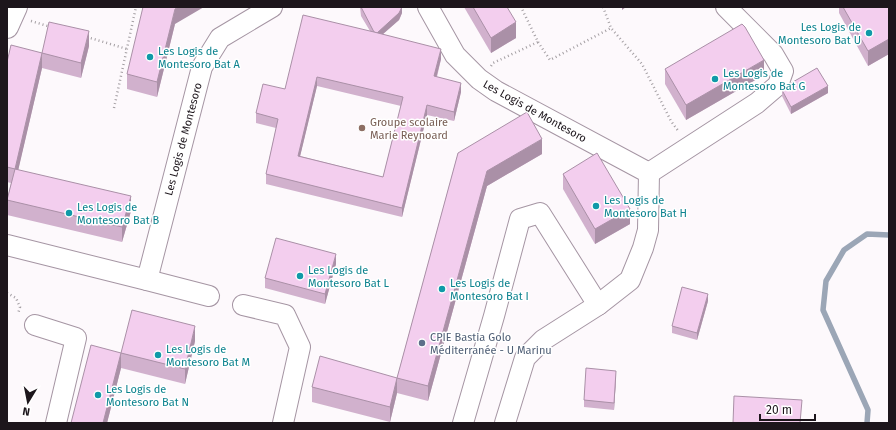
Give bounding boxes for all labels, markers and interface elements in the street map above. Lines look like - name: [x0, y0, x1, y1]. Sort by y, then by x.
- place label: Les Logis de Montesoro Bat U: [778, 21, 861, 47]
- marker: Les Logis de Montesoro Bat U: [864, 28, 874, 38]
- place label: Les Logis de Montesoro Bat A: [158, 45, 241, 71]
- marker: Les Logis de Montesoro Bat A: [145, 52, 155, 62]
- place label: Les Logis de Montesoro Bat G: [723, 67, 806, 93]
- marker: Les Logis de Montesoro Bat G: [710, 74, 720, 84]
- street label: Les Logis de Montesoro: [481, 78, 589, 145]
- street label: Les Logis de Montesoro: [162, 81, 205, 197]
- place label: Groupe scolaire Marie Reynoard: [370, 116, 448, 142]
- marker: Groupe scolaire Marie Reynoard: [357, 123, 367, 133]
- place label: Les Logis de Montesoro Bat H: [604, 194, 687, 220]
- place label: Les Logis de Montesoro Bat B: [77, 201, 160, 227]
- marker: Les Logis de Montesoro Bat H: [591, 201, 601, 211]
- marker: Les Logis de Montesoro Bat B: [64, 208, 74, 218]
- place label: Les Logis de Montesoro Bat L: [308, 264, 390, 290]
- marker: Les Logis de Montesoro Bat L: [295, 271, 305, 281]
- place label: Les Logis de Montesoro Bat I: [450, 277, 529, 303]
- marker: Les Logis de Montesoro Bat I: [437, 284, 447, 294]
- place label: CPIE Bastia Golo Méditerranée - U Marinu: [430, 331, 552, 357]
- marker: CPIE Bastia Golo Méditerranée - U Marinu: [417, 338, 427, 348]
- place label: Les Logis de Montesoro Bat M: [166, 343, 250, 369]
- marker: Les Logis de Montesoro Bat M: [153, 350, 163, 360]
- north arrow: [8, 382, 48, 422]
- place label: Les Logis de Montesoro Bat N: [106, 383, 189, 409]
- marker: Les Logis de Montesoro Bat N: [93, 390, 103, 400]
- scale bar: [760, 396, 815, 422]
- text: 20 m: [766, 403, 792, 417]
- text: N: [22, 404, 31, 418]

